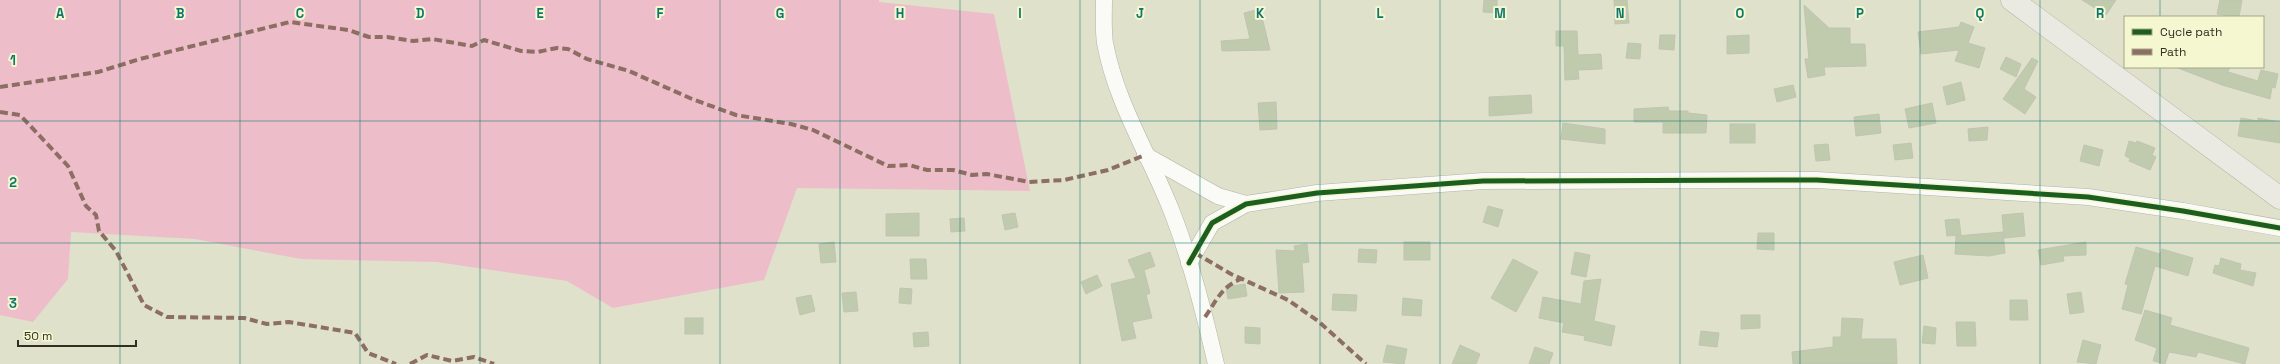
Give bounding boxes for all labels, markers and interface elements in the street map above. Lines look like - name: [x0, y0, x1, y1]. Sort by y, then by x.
- text: A: [56, 5, 65, 22]
- text: B: [176, 5, 185, 22]
- text: C: [296, 5, 304, 22]
- text: D: [416, 5, 425, 22]
- text: E: [536, 5, 544, 22]
- text: F: [657, 5, 664, 22]
- text: G: [776, 5, 784, 22]
- text: H: [896, 5, 904, 22]
- text: I: [1018, 5, 1022, 22]
- text: J: [1136, 5, 1144, 22]
- text: K: [1256, 5, 1265, 22]
- text: L: [1376, 5, 1384, 22]
- text: M: [1494, 5, 1506, 22]
- text: N: [1616, 5, 1624, 22]
- text: O: [1736, 5, 1745, 22]
- text: P: [1856, 5, 1864, 22]
- text: Q: [1976, 5, 1985, 22]
- text: R: [2096, 5, 2104, 22]
- legend: [2124, 16, 2264, 68]
- text: Cycle path: [2160, 24, 2222, 40]
- text: Path: [2160, 44, 2186, 60]
- text: 1: [10, 52, 16, 69]
- text: 2: [9, 174, 17, 191]
- text: 3: [9, 295, 17, 312]
- scale bar: [18, 322, 136, 348]
- text: 50 m: [24, 328, 52, 344]

